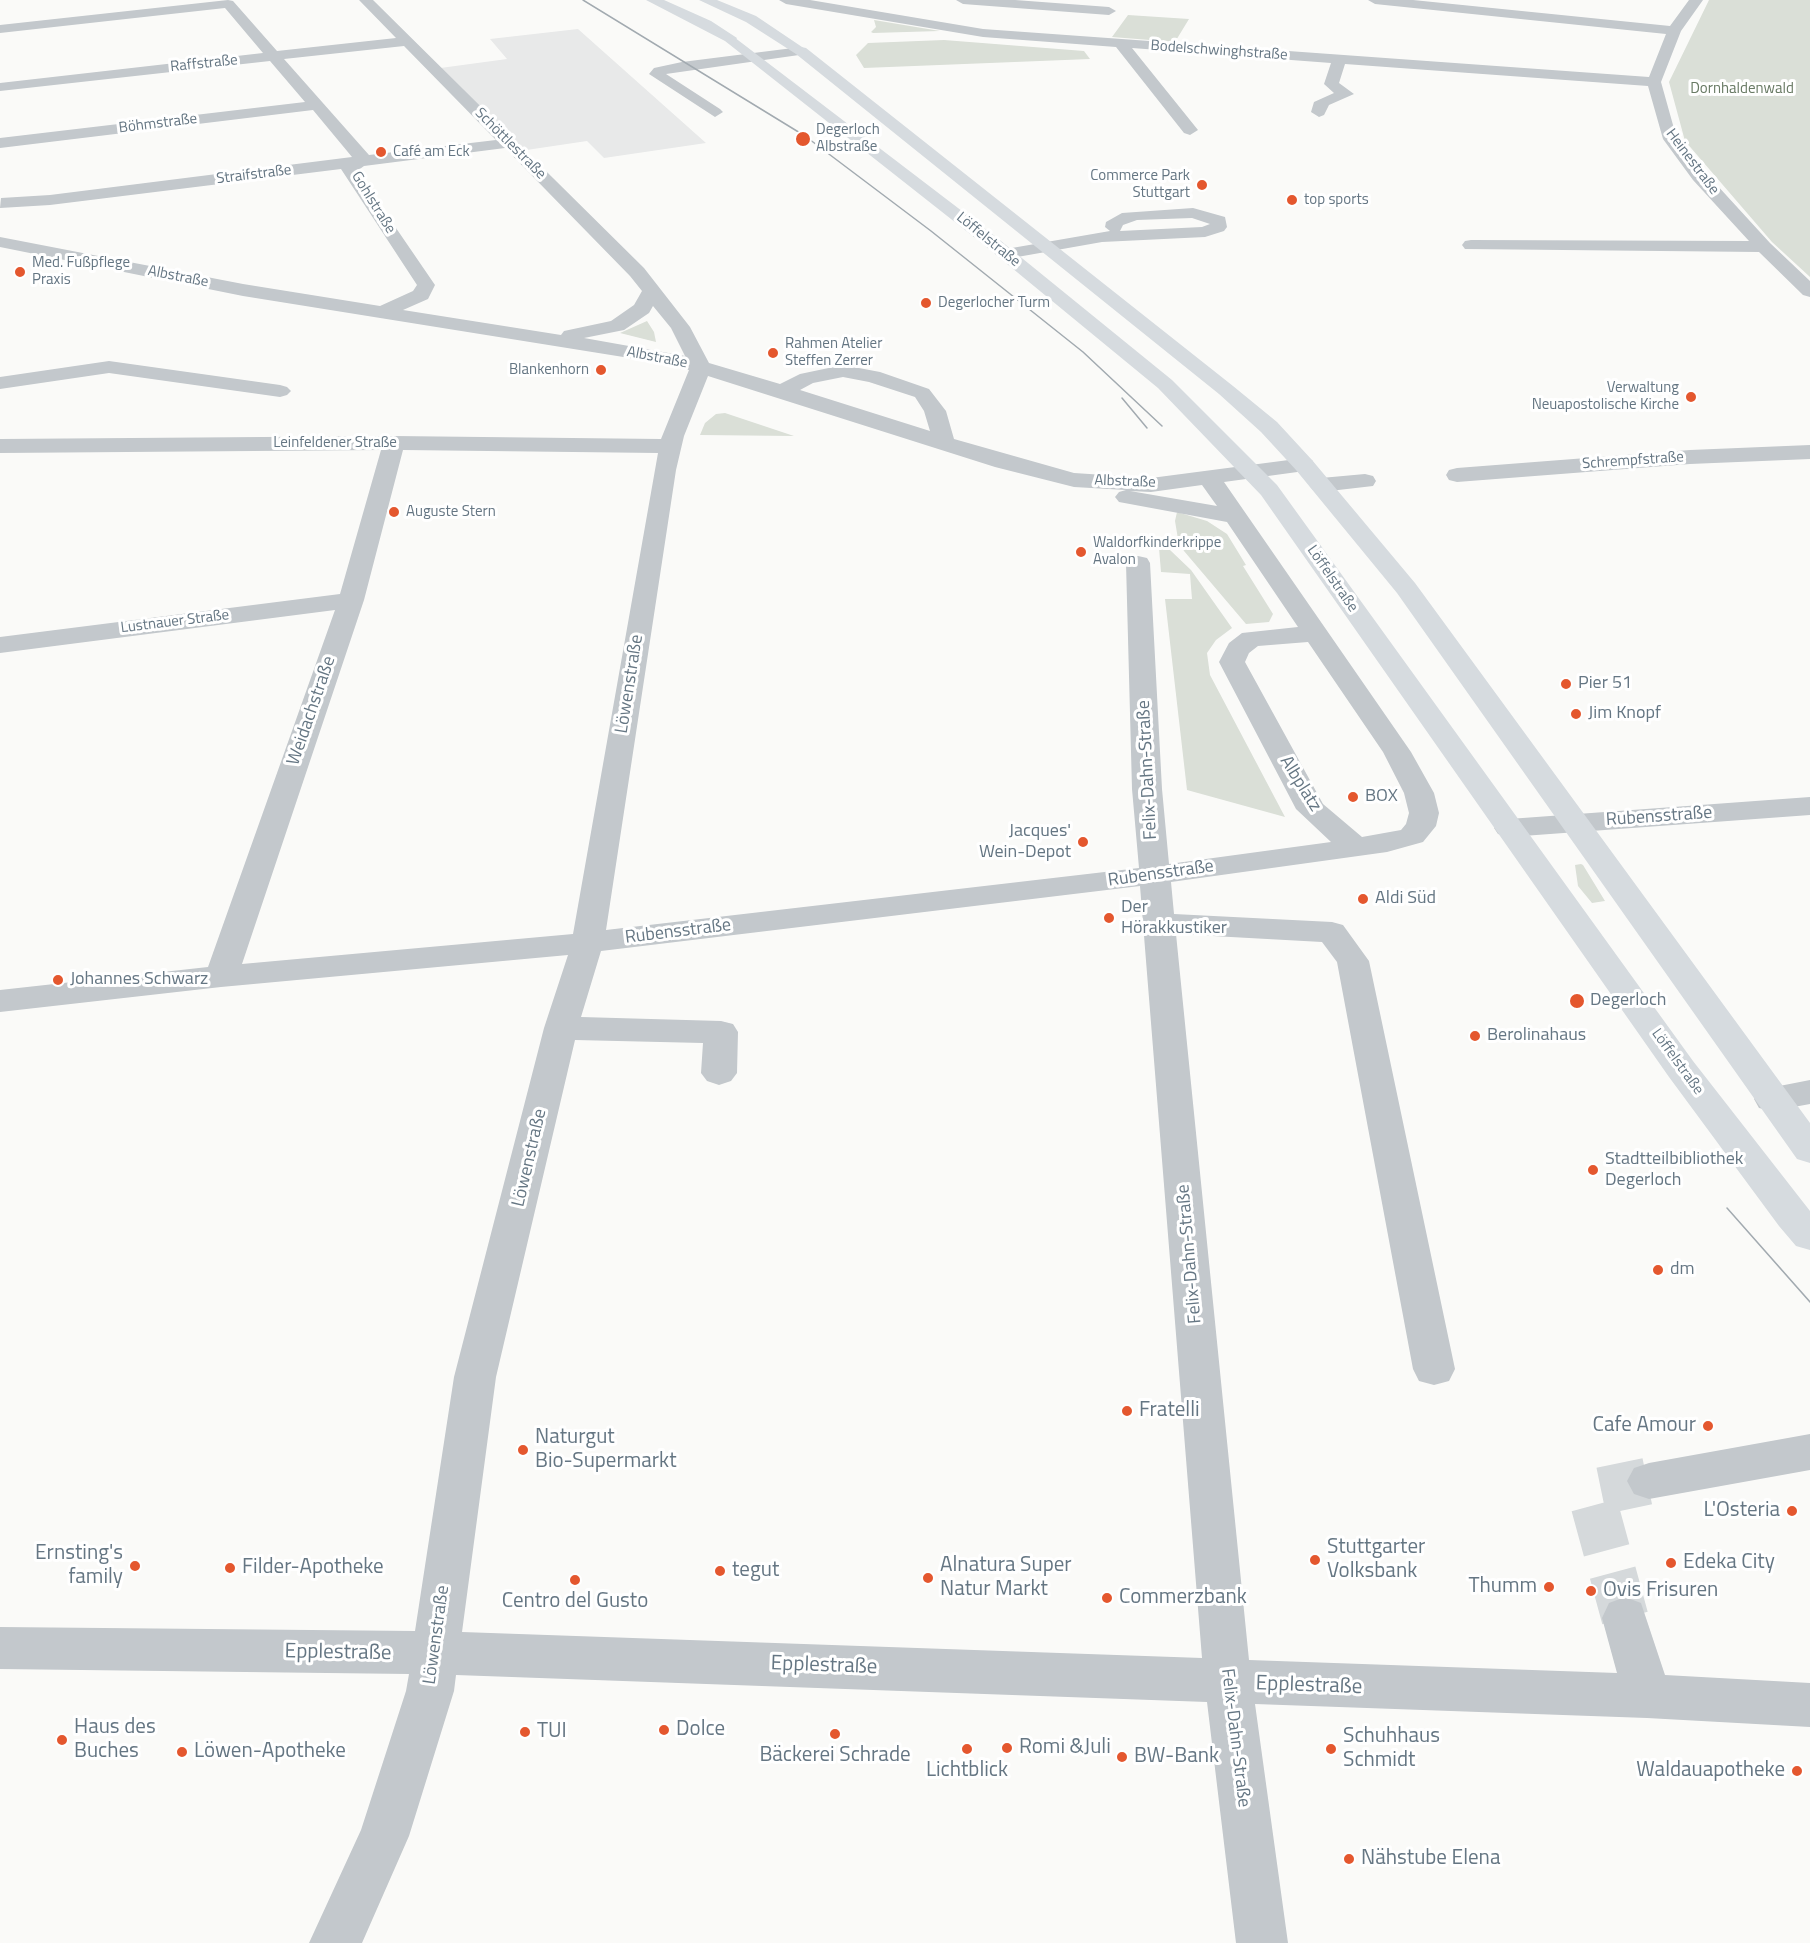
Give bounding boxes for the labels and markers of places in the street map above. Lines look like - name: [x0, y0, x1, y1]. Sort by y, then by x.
- place label: Degerloch Albstraße: [816, 121, 880, 156]
- marker: Degerloch Albstraße: [794, 130, 812, 148]
- place label: Café am Eck: [393, 143, 470, 161]
- marker: Café am Eck: [374, 145, 388, 159]
- place label: Commerce Park Stuttgart: [1090, 167, 1190, 202]
- marker: Commerce Park Stuttgart: [1195, 178, 1209, 192]
- place label: top sports: [1304, 191, 1369, 209]
- marker: top sports: [1285, 193, 1299, 207]
- place label: Med. Fußpflege Praxis: [32, 254, 130, 289]
- marker: Med. Fußpflege Praxis: [13, 265, 27, 279]
- place label: Degerlocher Turm: [938, 294, 1050, 312]
- marker: Degerlocher Turm: [919, 296, 933, 310]
- place label: Rahmen Atelier Steffen Zerrer: [785, 335, 882, 370]
- marker: Rahmen Atelier Steffen Zerrer: [766, 346, 780, 360]
- place label: Blankenhorn: [509, 361, 589, 379]
- marker: Blankenhorn: [594, 363, 608, 377]
- place label: Verwaltung Neuapostolische Kirche: [1532, 379, 1679, 414]
- marker: Verwaltung Neuapostolische Kirche: [1684, 390, 1698, 404]
- place label: Auguste Stern: [406, 503, 496, 521]
- marker: Auguste Stern: [387, 505, 401, 519]
- place label: Waldorfkinderkrippe Avalon: [1093, 534, 1221, 569]
- marker: Waldorfkinderkrippe Avalon: [1074, 545, 1088, 559]
- place label: Pier 51: [1578, 673, 1632, 695]
- marker: Pier 51: [1559, 677, 1573, 691]
- place label: Jim Knopf: [1588, 703, 1661, 725]
- marker: Jim Knopf: [1569, 707, 1583, 721]
- place label: BOX: [1365, 786, 1398, 808]
- marker: BOX: [1346, 790, 1360, 804]
- place label: Jacques' Wein-Depot: [979, 821, 1071, 864]
- marker: Jacques' Wein-Depot: [1076, 835, 1090, 849]
- place label: Aldi Süd: [1375, 888, 1436, 910]
- marker: Aldi Süd: [1356, 892, 1370, 906]
- place label: Der Hörakkustiker: [1121, 897, 1227, 940]
- marker: Der Hörakkustiker: [1102, 911, 1116, 925]
- place label: Johannes Schwarz: [70, 969, 208, 991]
- marker: Johannes Schwarz: [51, 973, 65, 987]
- place label: Degerloch: [1590, 990, 1666, 1012]
- marker: Degerloch: [1568, 992, 1586, 1010]
- place label: Berolinahaus: [1487, 1025, 1586, 1047]
- marker: Berolinahaus: [1468, 1029, 1482, 1043]
- place label: Stadtteilbibliothek Degerloch: [1605, 1149, 1743, 1192]
- marker: Stadtteilbibliothek Degerloch: [1586, 1163, 1600, 1177]
- place label: dm: [1670, 1259, 1695, 1281]
- marker: dm: [1651, 1263, 1665, 1277]
- place label: Fratelli: [1139, 1398, 1200, 1424]
- marker: Fratelli: [1120, 1404, 1134, 1418]
- place label: Cafe Amour: [1592, 1413, 1696, 1439]
- marker: Cafe Amour: [1701, 1419, 1715, 1433]
- place label: Naturgut Bio-Supermarkt: [535, 1425, 676, 1475]
- marker: Naturgut Bio-Supermarkt: [516, 1443, 530, 1457]
- place label: L'Osteria: [1703, 1498, 1780, 1524]
- marker: L'Osteria: [1785, 1504, 1799, 1518]
- place label: Stuttgarter Volksbank: [1327, 1535, 1425, 1585]
- place label: Ernsting's family: [35, 1541, 123, 1591]
- place label: Edeka City: [1683, 1550, 1775, 1576]
- place label: Alnatura Super Natur Markt: [940, 1553, 1072, 1603]
- marker: Stuttgarter Volksbank: [1308, 1553, 1322, 1567]
- place label: Filder-Apotheke: [242, 1555, 384, 1581]
- marker: Edeka City: [1664, 1556, 1678, 1570]
- place label: tegut: [732, 1558, 779, 1584]
- marker: Ernsting's family: [128, 1559, 142, 1573]
- marker: Filder-Apotheke: [223, 1561, 237, 1575]
- marker: tegut: [713, 1564, 727, 1578]
- marker: Alnatura Super Natur Markt: [921, 1571, 935, 1585]
- marker: Centro del Gusto: [568, 1573, 582, 1587]
- place label: Thumm: [1468, 1574, 1537, 1600]
- place label: Ovis Frisuren: [1603, 1578, 1718, 1604]
- marker: Thumm: [1542, 1580, 1556, 1594]
- marker: Ovis Frisuren: [1584, 1584, 1598, 1598]
- place label: Commerzbank: [1119, 1585, 1247, 1611]
- place label: Centro del Gusto: [502, 1589, 648, 1615]
- marker: Commerzbank: [1100, 1591, 1114, 1605]
- place label: Haus des Buches: [74, 1715, 156, 1765]
- place label: Dolce: [676, 1717, 725, 1743]
- place label: TUI: [537, 1719, 567, 1745]
- marker: Dolce: [657, 1723, 671, 1737]
- place label: Schuhhaus Schmidt: [1343, 1724, 1440, 1774]
- marker: TUI: [518, 1725, 532, 1739]
- marker: Bäckerei Schrade: [828, 1727, 842, 1741]
- marker: Haus des Buches: [55, 1733, 69, 1747]
- place label: Romi &Juli: [1019, 1735, 1111, 1761]
- place label: Löwen-Apotheke: [194, 1739, 346, 1765]
- marker: Romi &Juli: [1000, 1741, 1014, 1755]
- marker: Lichtblick: [960, 1742, 974, 1756]
- marker: Schuhhaus Schmidt: [1324, 1742, 1338, 1756]
- place label: Bäckerei Schrade: [759, 1743, 911, 1769]
- place label: BW-Bank: [1134, 1744, 1219, 1770]
- marker: Löwen-Apotheke: [175, 1745, 189, 1759]
- marker: BW-Bank: [1115, 1750, 1129, 1764]
- place label: Lichtblick: [926, 1758, 1008, 1784]
- place label: Waldauapotheke: [1636, 1758, 1785, 1784]
- marker: Waldauapotheke: [1790, 1764, 1804, 1778]
- place label: Nähstube Elena: [1361, 1846, 1500, 1872]
- marker: Nähstube Elena: [1342, 1852, 1356, 1866]

